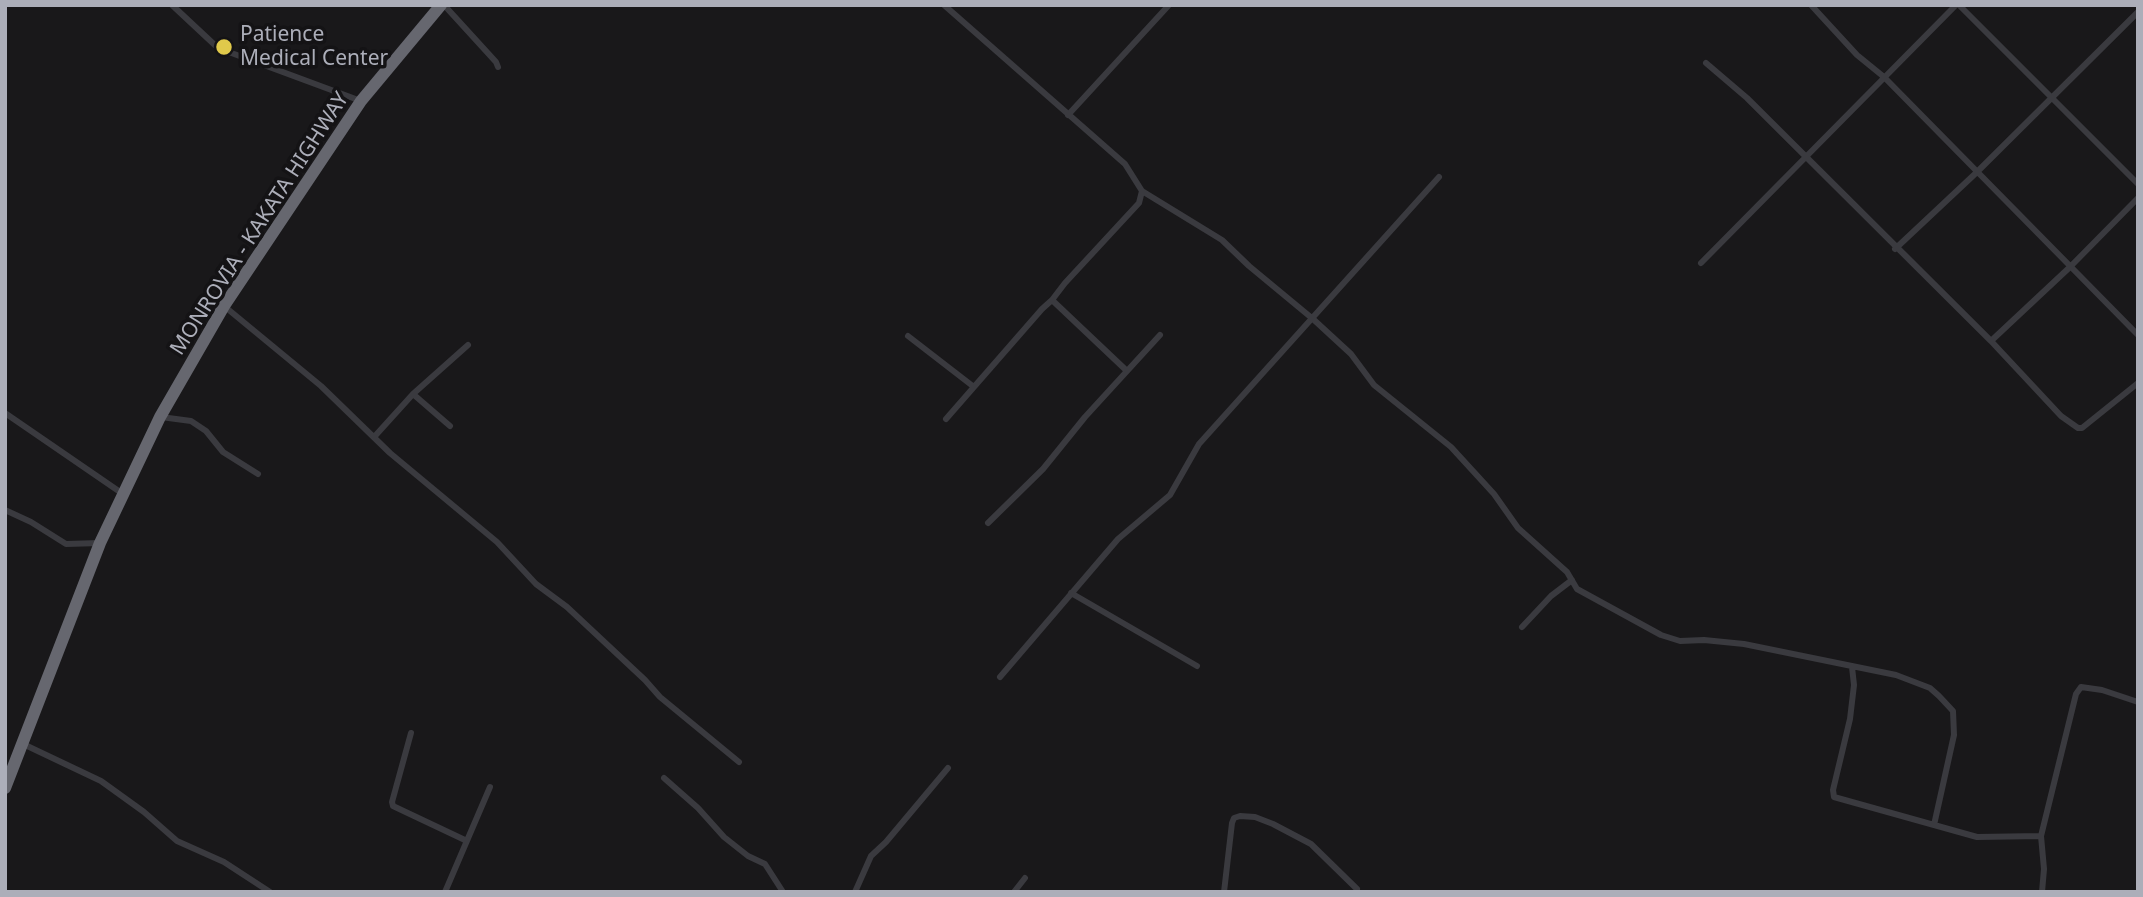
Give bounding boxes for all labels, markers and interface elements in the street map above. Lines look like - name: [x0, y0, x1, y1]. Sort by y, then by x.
- place label: Patience Medical Center: [240, 22, 388, 72]
- marker: Patience Medical Center: [214, 37, 234, 57]
- street label: MONROVIA - KAKATA HIGHWAY: [166, 88, 354, 360]

